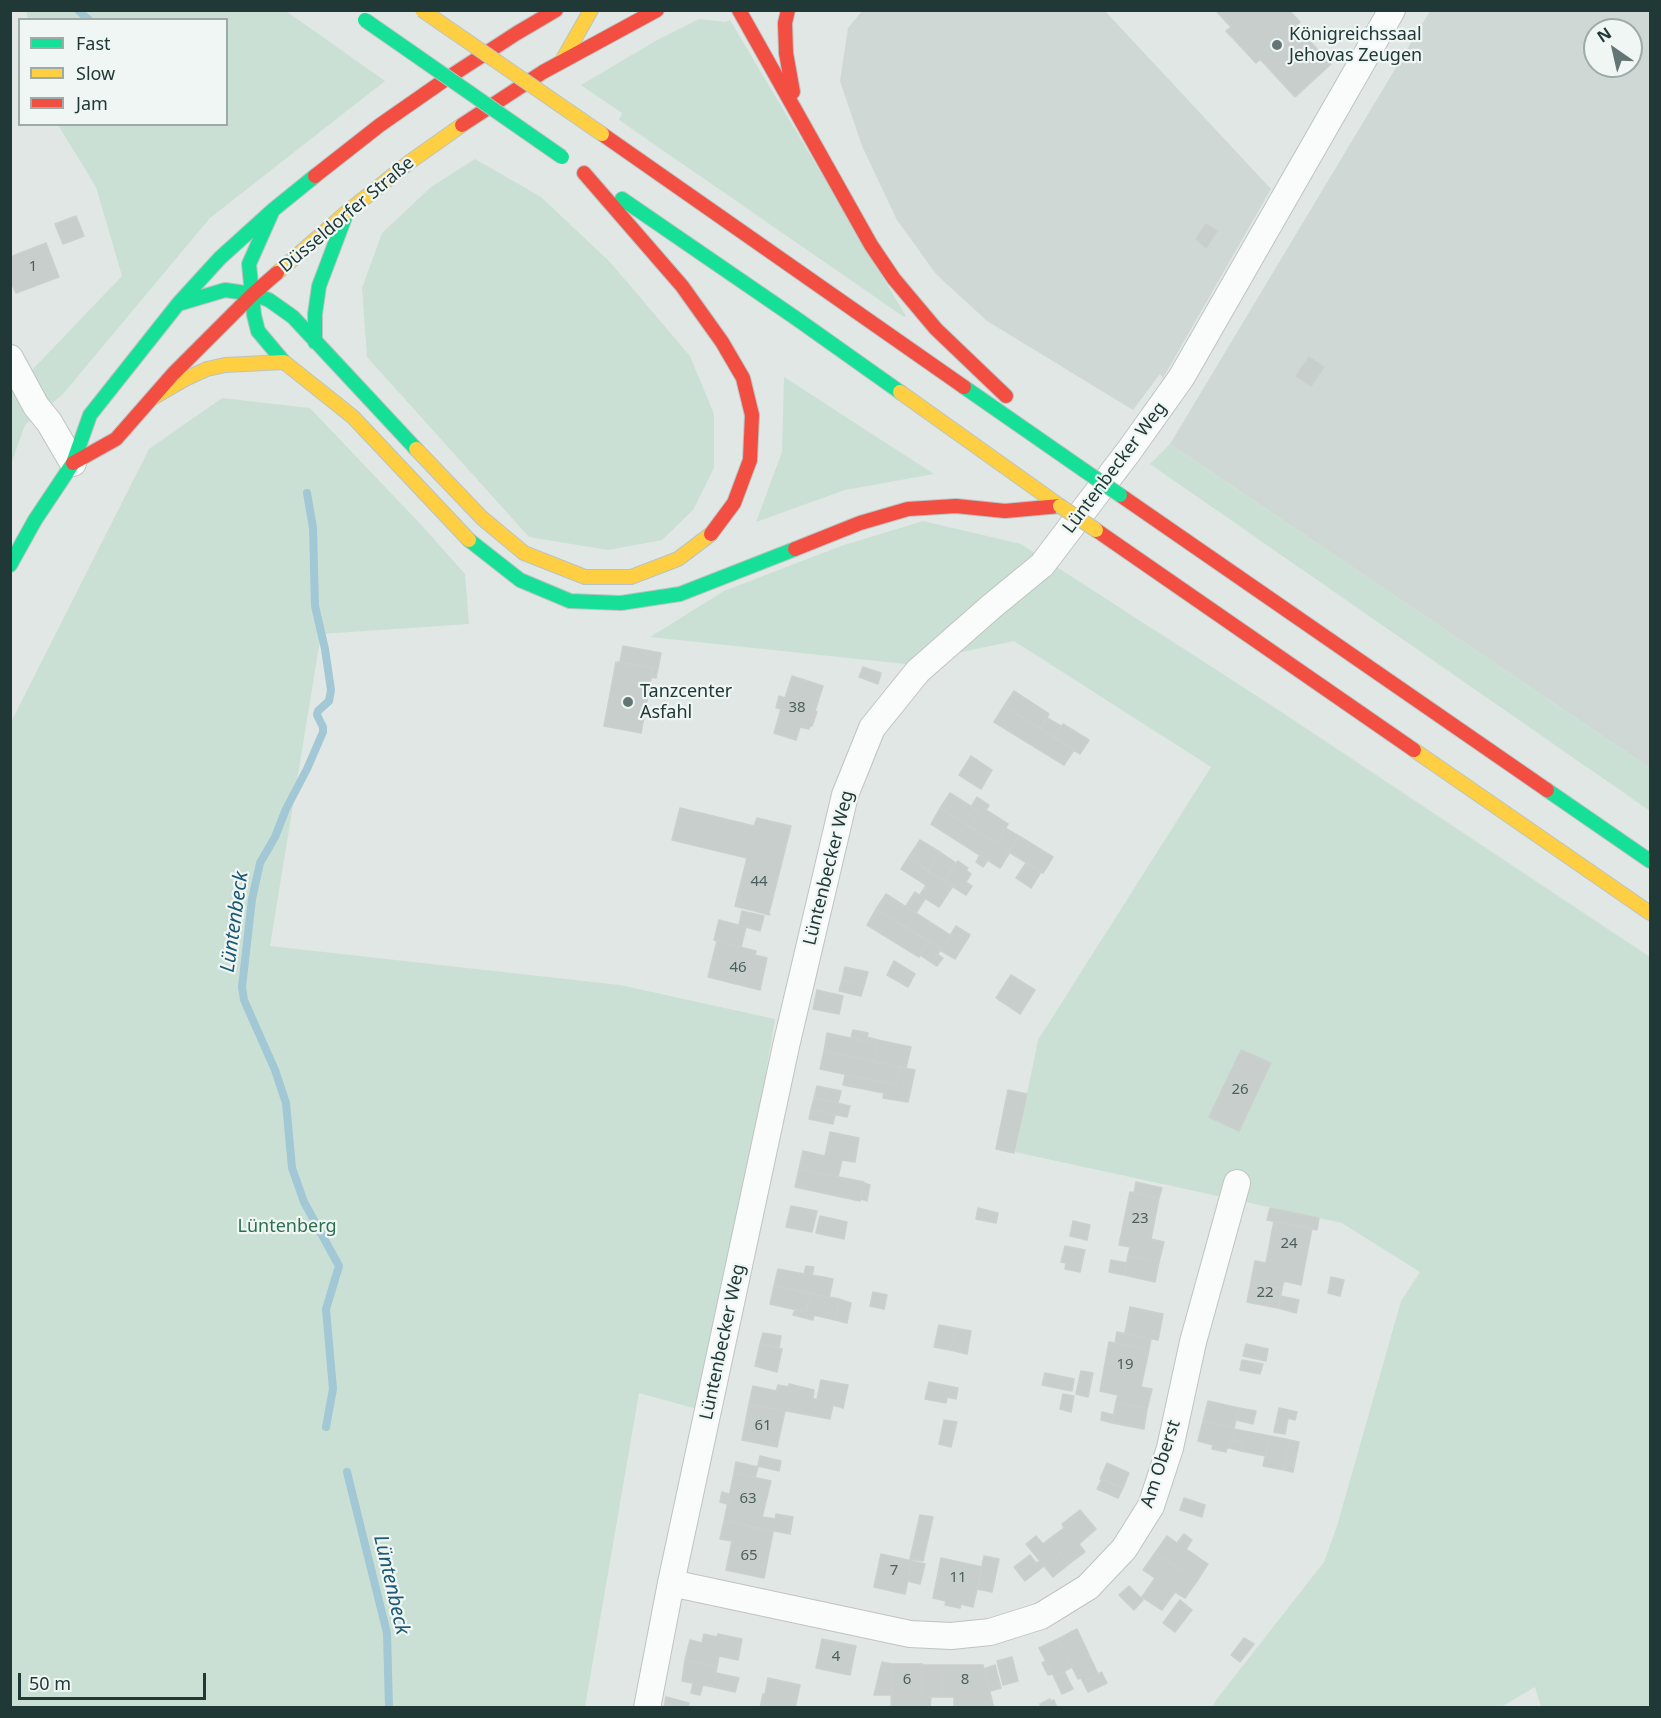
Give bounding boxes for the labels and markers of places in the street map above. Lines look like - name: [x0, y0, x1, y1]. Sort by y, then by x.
- place label: Königreichssaal Jehovas Zeugen: [1289, 24, 1422, 66]
- marker: Königreichssaal Jehovas Zeugen: [1270, 38, 1284, 52]
- place label: Tanzcenter Asfahl: [640, 681, 732, 724]
- marker: Tanzcenter Asfahl: [621, 695, 635, 709]

